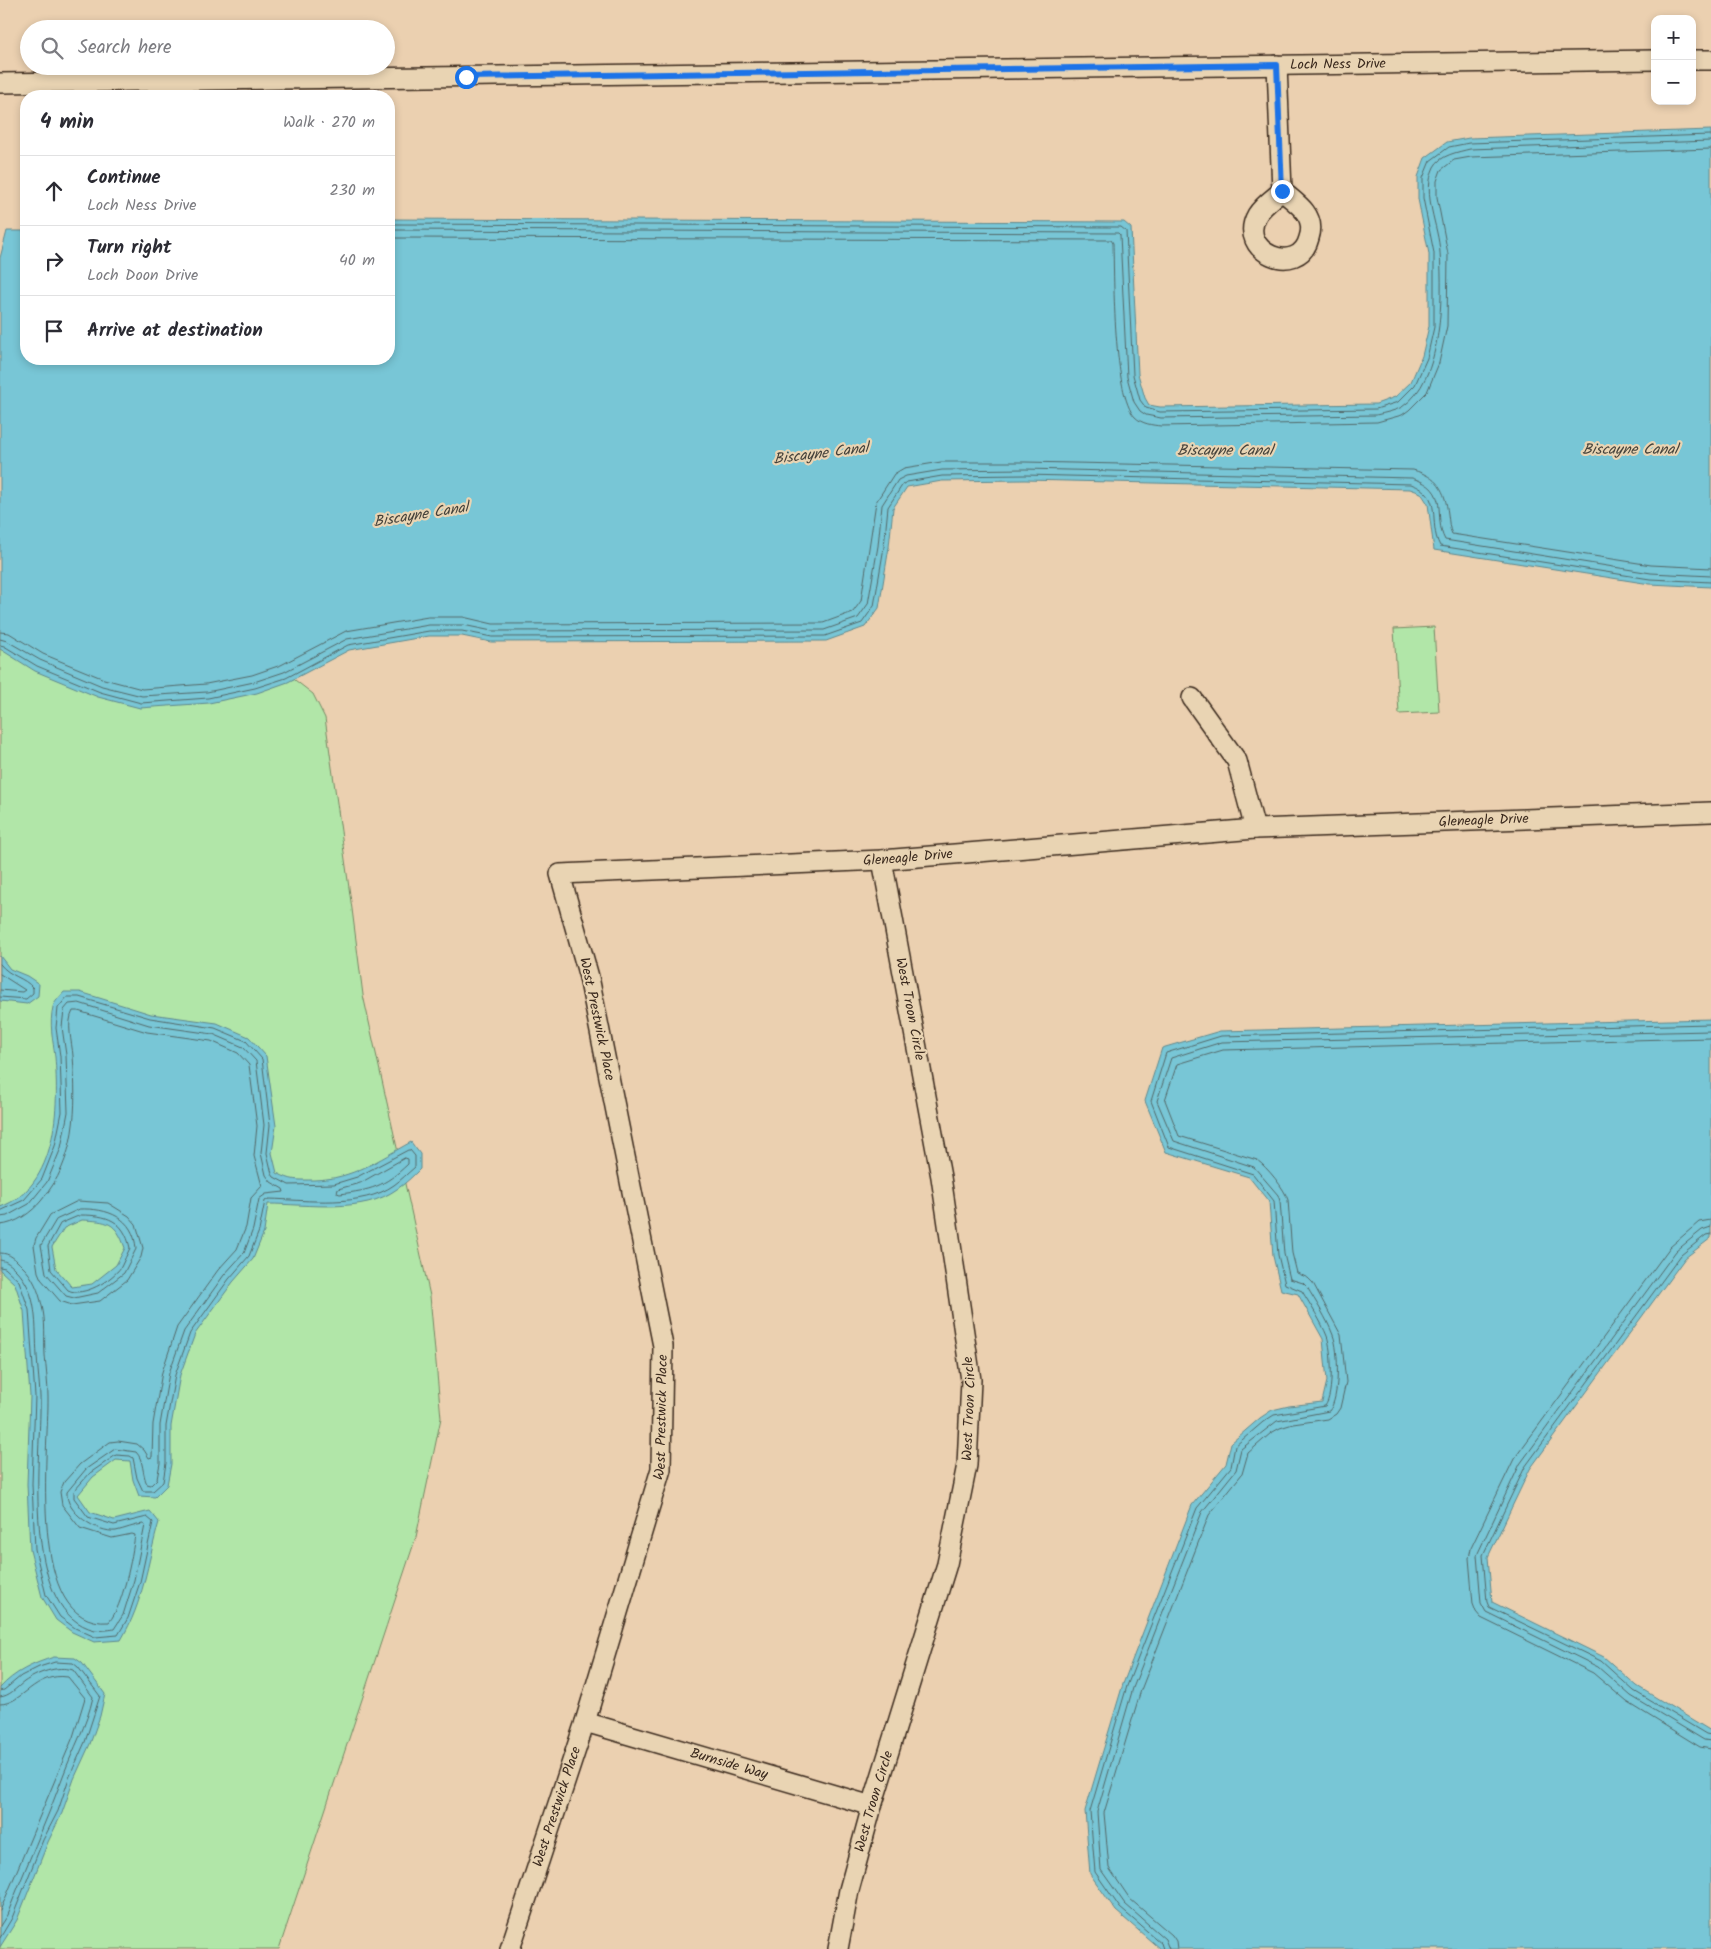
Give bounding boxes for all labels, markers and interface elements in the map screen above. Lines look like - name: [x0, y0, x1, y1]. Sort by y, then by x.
- map controls: [1651, 15, 1696, 105]
- button: +: [1651, 15, 1696, 60]
- search box: [20, 20, 395, 75]
- text: Search here: [78, 33, 172, 63]
- icon: search: [38, 34, 66, 62]
- street label: Loch Ness Drive: [1290, 53, 1387, 76]
- button: −: [1651, 60, 1696, 105]
- route start: [455, 66, 478, 89]
- text: 4 min: [40, 106, 94, 139]
- text: Walk · 270 m: [283, 110, 375, 135]
- text: Continue: [87, 163, 160, 193]
- icon: ahead: [40, 177, 68, 205]
- text: 230 m: [329, 178, 375, 203]
- route end: [1271, 180, 1294, 203]
- text: Loch Ness Drive: [87, 193, 197, 218]
- text: Turn right: [87, 233, 172, 263]
- icon: right: [40, 247, 68, 275]
- text: 40 m: [339, 248, 375, 273]
- text: Loch Doon Drive: [87, 263, 198, 288]
- text: Arrive at destination: [87, 316, 263, 346]
- icon: arrive: [40, 317, 68, 345]
- water label: Biscayne Canal: [772, 436, 873, 472]
- water label: Biscayne Canal: [1582, 438, 1681, 462]
- water label: Biscayne Canal: [1177, 439, 1276, 463]
- water label: Biscayne Canal: [372, 495, 473, 534]
- street label: Gleneagle Drive: [1438, 808, 1530, 833]
- street label: Gleneagle Drive: [863, 843, 954, 872]
- street label: West Prestwick Place: [573, 955, 621, 1083]
- street label: West Troon Circle: [889, 956, 931, 1063]
- street label: West Prestwick Place: [647, 1354, 674, 1483]
- street label: West Troon Circle: [956, 1354, 982, 1461]
- street label: Burnside Way: [687, 1742, 771, 1786]
- street label: West Prestwick Place: [527, 1743, 587, 1870]
- street label: West Troon Circle: [849, 1747, 900, 1855]

